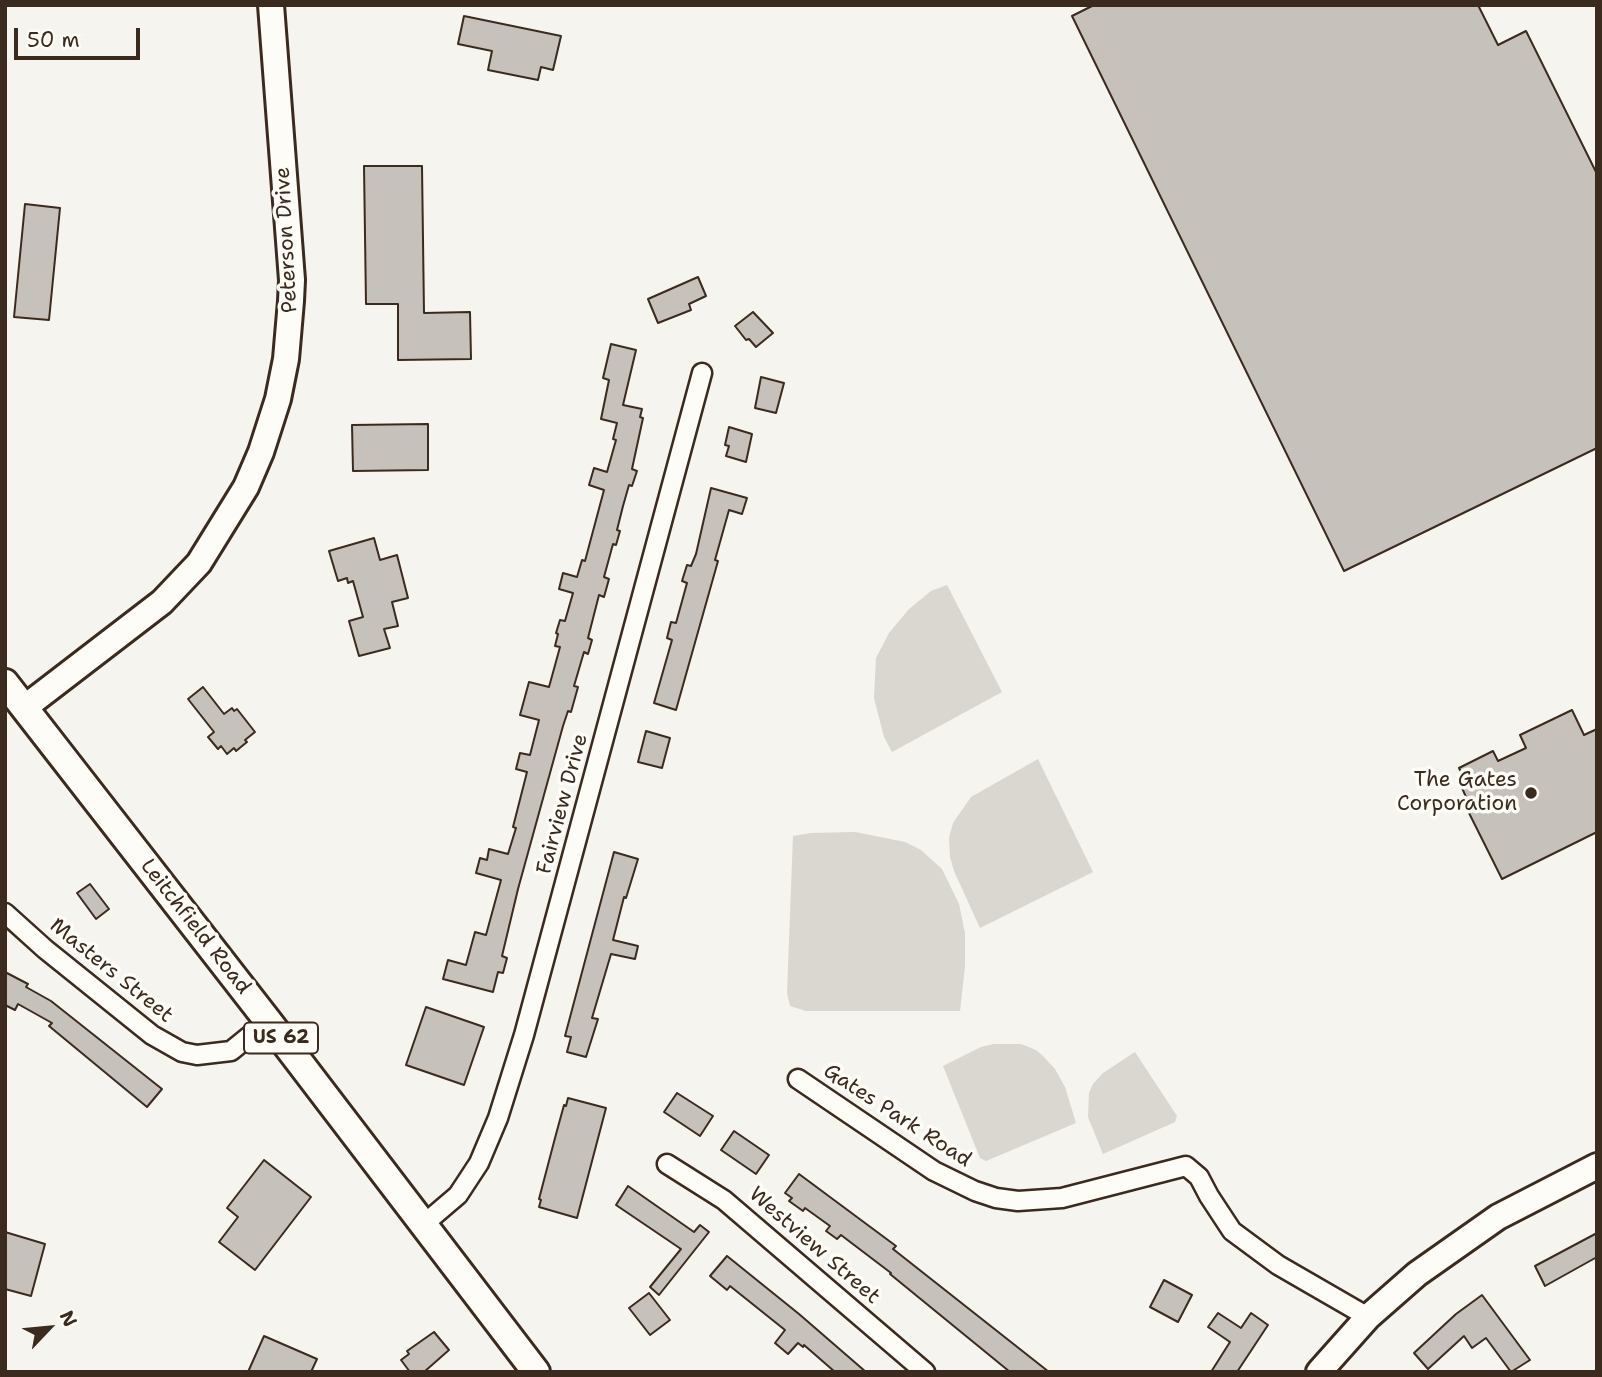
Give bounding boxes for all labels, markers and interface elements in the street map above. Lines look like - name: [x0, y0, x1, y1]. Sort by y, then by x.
- scale bar: [18, 14, 144, 58]
- text: 50 m: [27, 26, 80, 54]
- street label: Peterson Drive: [271, 166, 303, 314]
- street label: Fairview Drive: [532, 731, 594, 877]
- place label: The Gates Corporation: [1397, 768, 1517, 818]
- marker: The Gates Corporation: [1523, 785, 1539, 801]
- street label: Leitchfield Road: [134, 854, 256, 1000]
- street label: Masters Street: [44, 914, 178, 1028]
- road number: US 62: [244, 1022, 318, 1054]
- street label: Gates Park Road: [818, 1059, 976, 1173]
- street label: Westview Street: [743, 1182, 885, 1310]
- north arrow: [14, 1293, 84, 1363]
- text: N: [54, 1306, 83, 1331]

